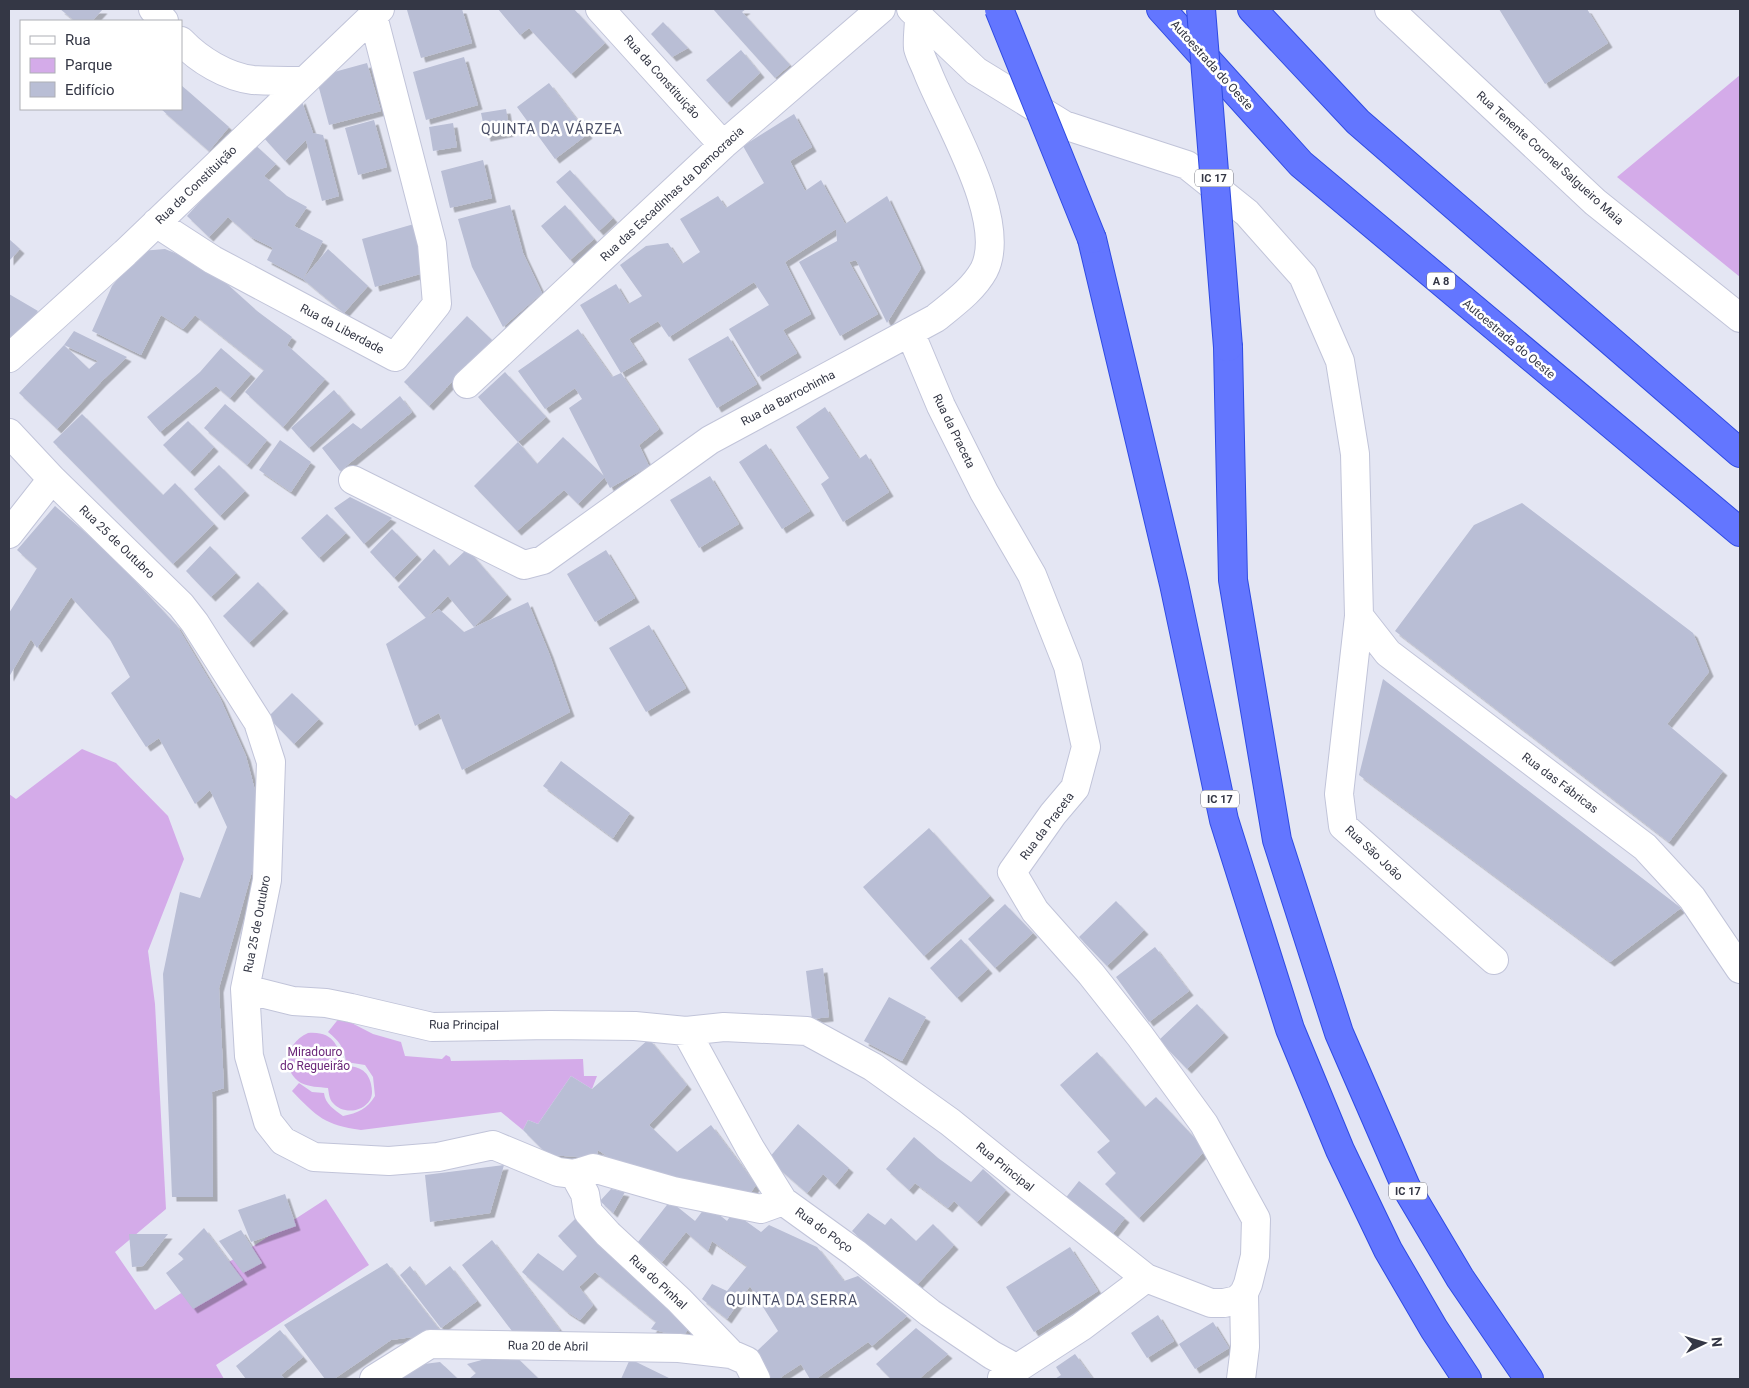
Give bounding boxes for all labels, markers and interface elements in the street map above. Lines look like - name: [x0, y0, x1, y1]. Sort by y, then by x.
- street label: Autoestrada do Oeste: [1168, 17, 1256, 113]
- legend: [20, 20, 182, 110]
- text: Rua: [65, 31, 91, 49]
- street label: Rua da Constituição: [621, 32, 703, 122]
- text: Parque: [65, 56, 112, 74]
- text: Edifício: [65, 81, 114, 99]
- street label: Rua Tenente Coronel Salgueiro Maia: [1474, 88, 1626, 228]
- district label: QUINTA DA VÁRZEA: [481, 120, 623, 137]
- street label: Rua das Escadinhas da Democracia: [598, 124, 746, 264]
- street label: Rua da Constituição: [153, 143, 240, 227]
- road number: IC 17: [1195, 170, 1233, 187]
- road number: A 8: [1427, 272, 1455, 290]
- street label: Autoestrada do Oeste: [1460, 296, 1558, 382]
- street label: Rua da Liberdade: [298, 301, 386, 357]
- street label: Rua da Barrochinha: [739, 367, 837, 429]
- street label: Rua da Praceta: [930, 392, 978, 470]
- street label: Rua 25 de Outubro: [77, 503, 158, 582]
- street label: Rua das Fábricas: [1519, 750, 1601, 816]
- street label: Rua da Praceta: [1017, 790, 1077, 862]
- road number: IC 17: [1201, 791, 1239, 808]
- street label: Rua São João: [1342, 823, 1406, 883]
- street label: Rua 25 de Outubro: [241, 874, 273, 974]
- street label: Rua Principal: [429, 1017, 499, 1033]
- park label: Miradouro do Regueirão: [280, 1045, 350, 1073]
- street label: Rua Principal: [973, 1140, 1037, 1194]
- road number: IC 17: [1389, 1182, 1427, 1200]
- street label: Rua do Poço: [793, 1204, 856, 1256]
- street label: Rua do Pinhal: [626, 1252, 690, 1312]
- district label: QUINTA DA SERRA: [726, 1292, 858, 1308]
- north arrow: [1679, 1318, 1729, 1368]
- text: N: [1709, 1336, 1725, 1347]
- street label: Rua 20 de Abril: [508, 1338, 588, 1354]

